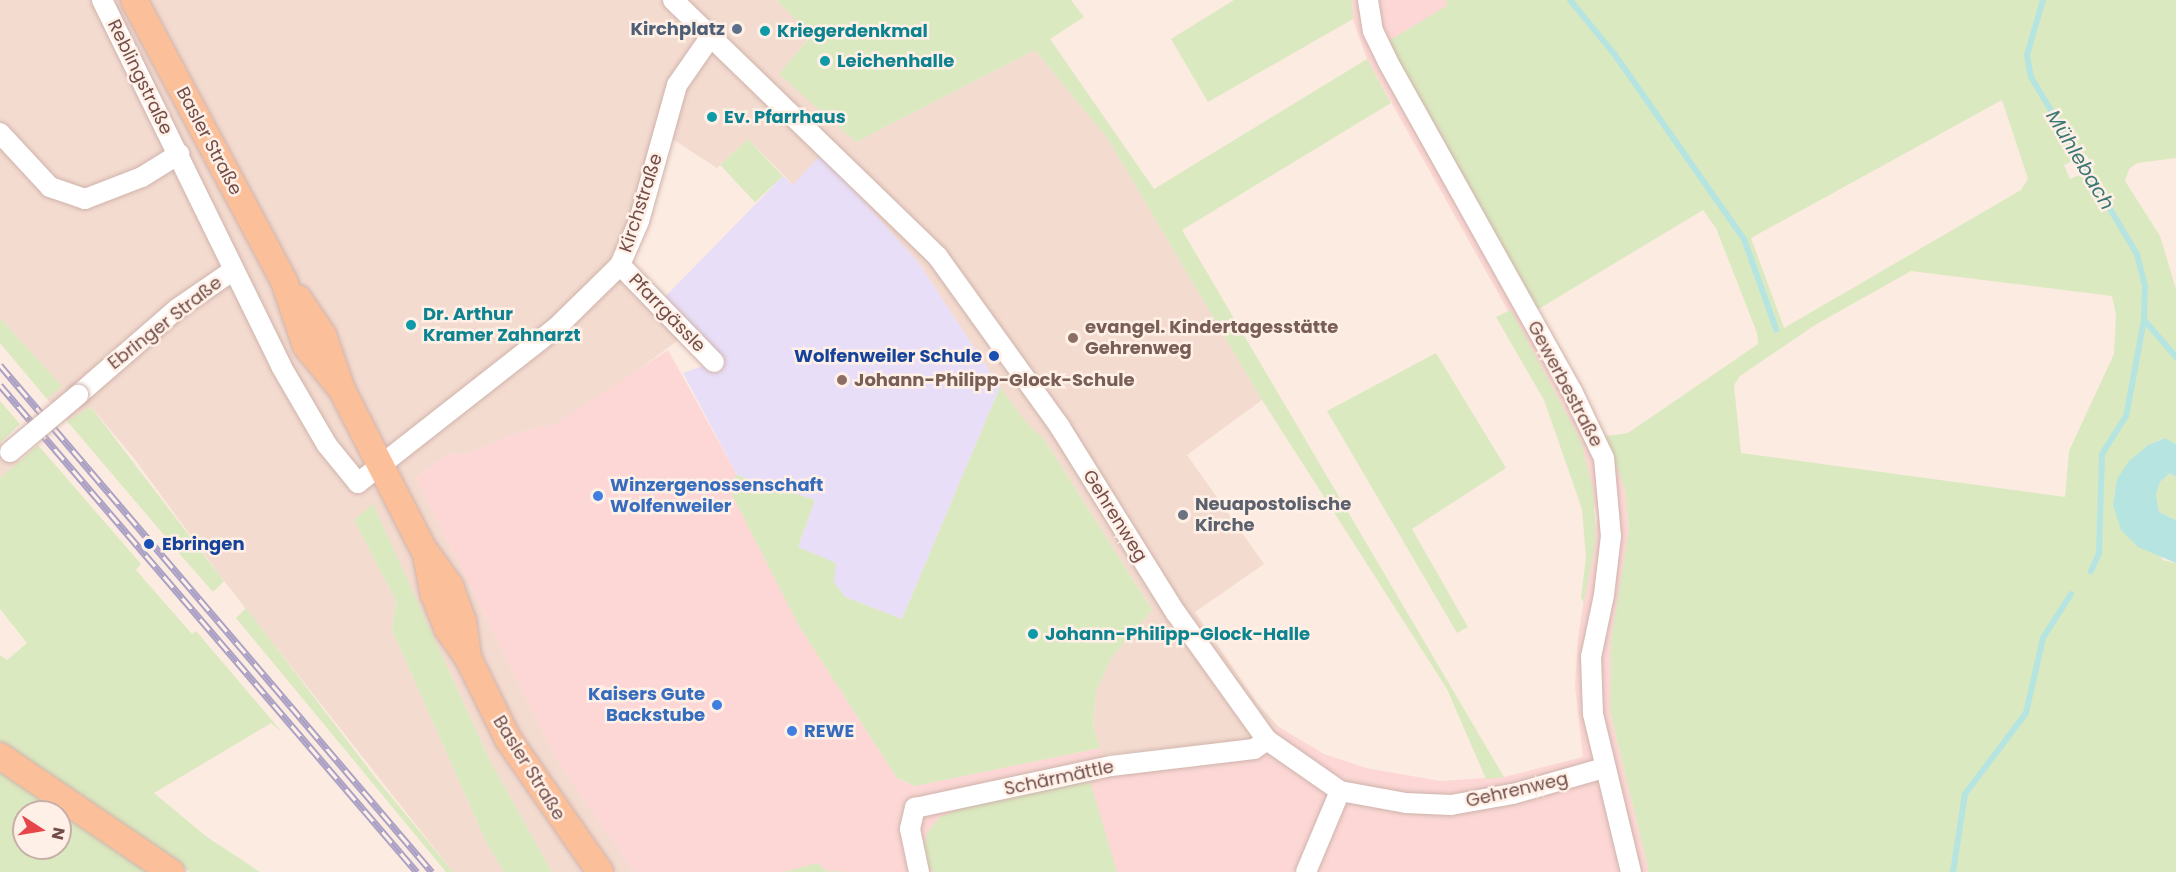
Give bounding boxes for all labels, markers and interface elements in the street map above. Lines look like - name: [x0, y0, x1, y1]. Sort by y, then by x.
- street label: Reblingstraße: [103, 16, 177, 138]
- place label: Kirchplatz: [630, 18, 725, 40]
- place label: Kriegerdenkmal: [777, 20, 928, 42]
- marker: Kirchplatz: [730, 22, 744, 36]
- marker: Kriegerdenkmal: [758, 24, 772, 38]
- place label: Leichenhalle: [837, 50, 954, 72]
- marker: Leichenhalle: [818, 54, 832, 68]
- street label: Basler Straße: [172, 83, 246, 199]
- place label: Ev. Pfarrhaus: [724, 106, 846, 128]
- water label: Mühlebach: [2041, 106, 2119, 214]
- marker: Ev. Pfarrhaus: [705, 110, 719, 124]
- street label: Kirchstraße: [615, 151, 667, 255]
- street label: Pfarrgässle: [624, 269, 710, 357]
- street label: Ebringer Straße: [104, 272, 226, 374]
- place label: Dr. Arthur Kramer Zahnarzt: [423, 304, 581, 346]
- place label: evangel. Kindertagesstätte Gehrenweg: [1085, 317, 1338, 360]
- street label: Gewerbestraße: [1523, 317, 1607, 451]
- marker: Dr. Arthur Kramer Zahnarzt: [404, 318, 418, 332]
- marker: evangel. Kindertagesstätte Gehrenweg: [1066, 331, 1080, 345]
- place label: Wolfenweiler Schule: [794, 345, 982, 367]
- marker: Wolfenweiler Schule: [987, 349, 1001, 363]
- place label: Johann-Philipp-Glock-Schule: [854, 369, 1135, 391]
- marker: Johann-Philipp-Glock-Schule: [835, 373, 849, 387]
- street label: Gehrenweg: [1078, 466, 1152, 566]
- place label: Winzergenossenschaft Wolfenweiler: [610, 475, 823, 518]
- marker: Winzergenossenschaft Wolfenweiler: [591, 489, 605, 503]
- place label: Neuapostolische Kirche: [1195, 494, 1351, 536]
- marker: Neuapostolische Kirche: [1176, 508, 1190, 522]
- place label: Ebringen: [162, 533, 245, 555]
- marker: Ebringen: [140, 535, 158, 553]
- place label: Johann-Philipp-Glock-Halle: [1045, 623, 1310, 645]
- marker: Johann-Philipp-Glock-Halle: [1026, 627, 1040, 641]
- place label: Kaisers Gute Backstube: [588, 684, 705, 726]
- marker: Kaisers Gute Backstube: [710, 698, 724, 712]
- street label: Basler Straße: [488, 712, 570, 824]
- place label: REWE: [804, 720, 854, 742]
- marker: REWE: [785, 724, 799, 738]
- street label: Schärmättle: [1002, 756, 1116, 800]
- street label: Gehrenweg: [1464, 768, 1570, 812]
- north arrow: [12, 800, 72, 860]
- text: N: [46, 825, 71, 842]

